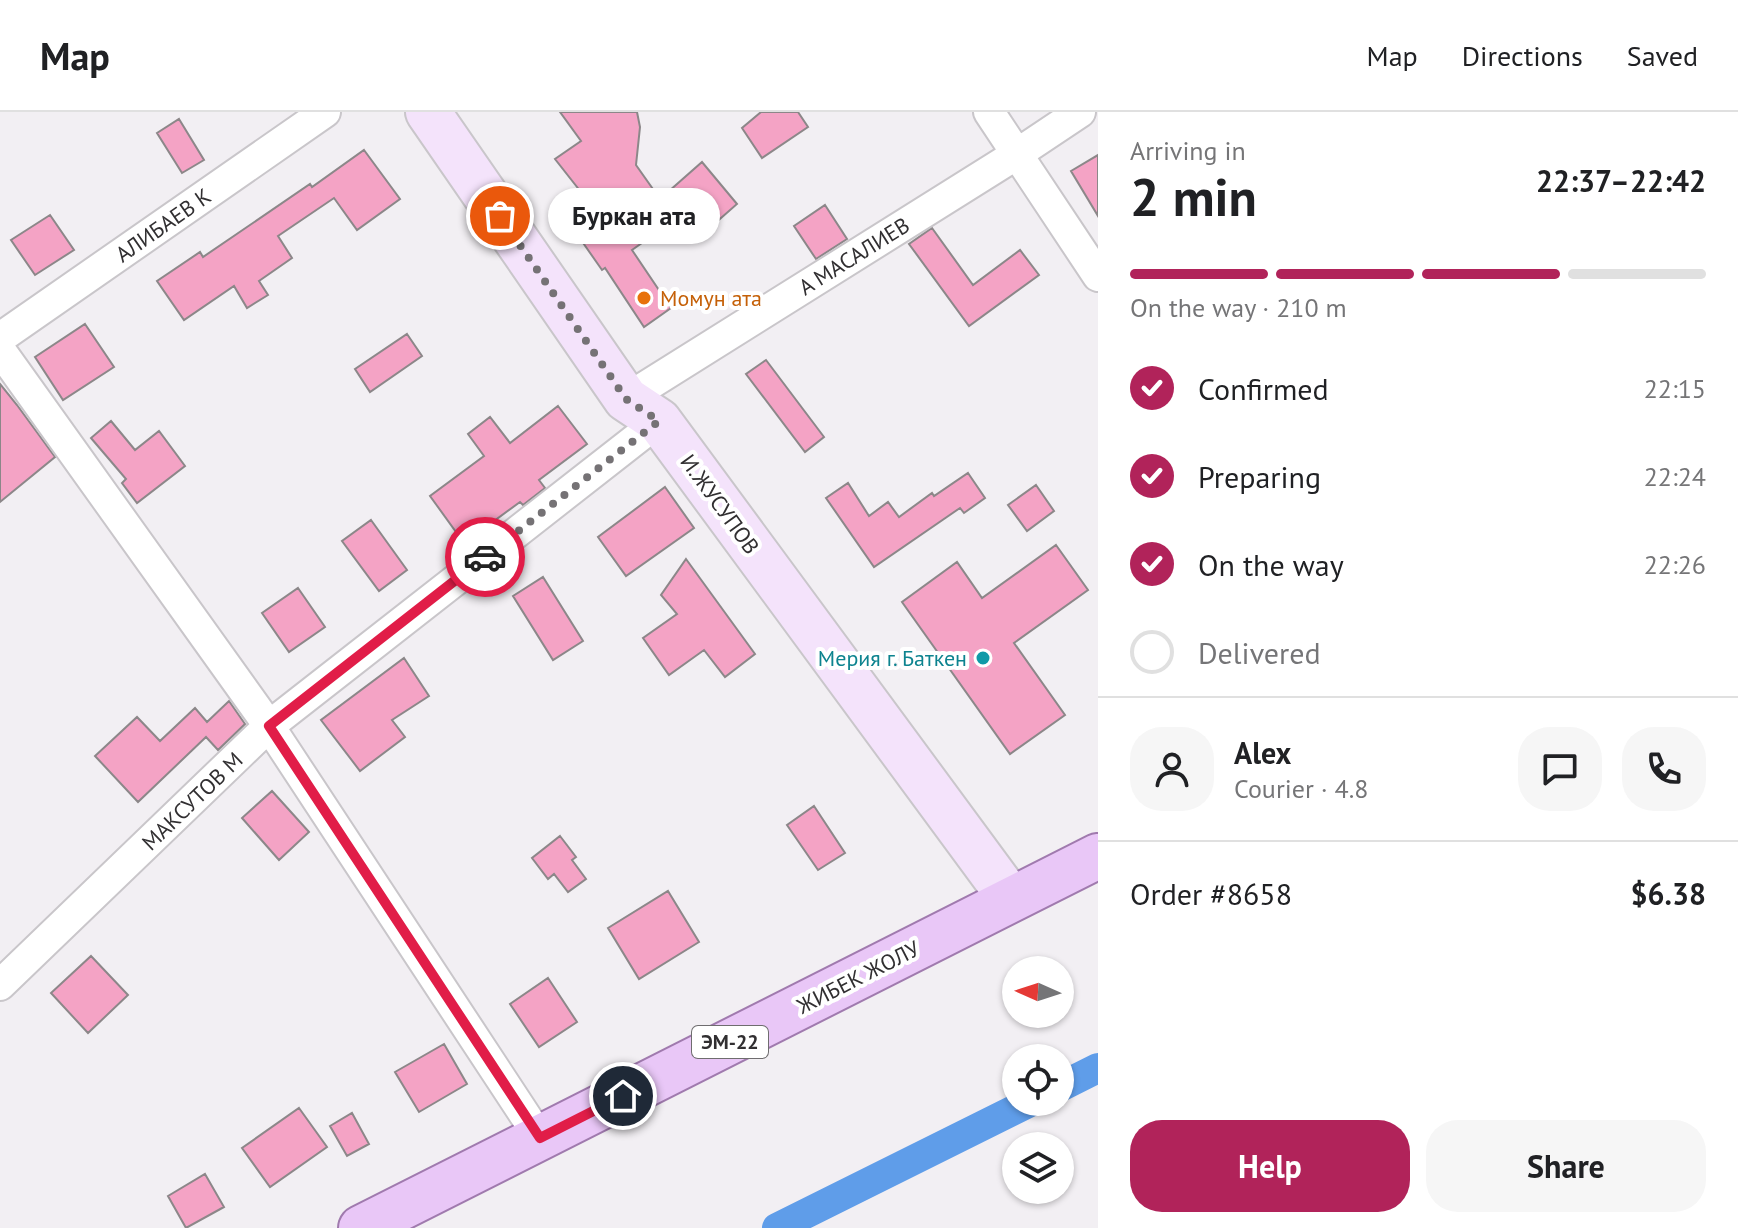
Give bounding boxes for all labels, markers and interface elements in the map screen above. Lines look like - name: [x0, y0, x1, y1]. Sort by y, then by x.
- text: Map: [40, 31, 110, 80]
- text: Map: [1367, 37, 1418, 74]
- text: Directions: [1462, 37, 1583, 74]
- text: Saved: [1627, 37, 1698, 74]
- text: Arriving in: [1130, 134, 1246, 167]
- text: 22:37–22:42: [1536, 161, 1706, 200]
- text: 2 min: [1130, 163, 1257, 230]
- street label: АЛИБАЕВ К: [110, 182, 216, 268]
- pin: [466, 182, 534, 250]
- callout: Буркан ата: [548, 188, 720, 244]
- icon: bag: [478, 194, 522, 238]
- text: Буркан ата: [572, 199, 696, 232]
- street label: А МАСАЛИЕВ: [793, 211, 915, 301]
- place label: Момун ата: [660, 284, 762, 312]
- marker: Момун ата: [635, 289, 653, 307]
- text: On the way · 210 m: [1130, 291, 1347, 324]
- icon: check: [1130, 366, 1174, 410]
- text: Confirmed: [1198, 369, 1329, 408]
- text: 22:15: [1644, 372, 1706, 405]
- street label: И.ЖУСУПОВ: [674, 449, 766, 559]
- icon: check: [1130, 454, 1174, 498]
- text: Preparing: [1198, 457, 1321, 496]
- text: 22:24: [1644, 460, 1706, 493]
- courier: [445, 517, 525, 597]
- icon: car: [463, 535, 507, 579]
- icon: check: [1130, 542, 1174, 586]
- text: On the way: [1198, 545, 1344, 584]
- text: 22:26: [1644, 548, 1706, 581]
- text: Delivered: [1198, 633, 1321, 672]
- place label: Мерия г. Бaткен: [818, 644, 967, 672]
- marker: Мерия г. Бaткен: [974, 649, 992, 667]
- button: person: [1130, 727, 1214, 811]
- button: chat: [1518, 727, 1602, 811]
- button: phone: [1622, 727, 1706, 811]
- text: Alex: [1234, 733, 1291, 772]
- street label: МАКСУТОВ М: [136, 746, 248, 856]
- text: Courier · 4.8: [1234, 772, 1368, 805]
- text: Order #8658: [1130, 874, 1292, 913]
- text: $6.38: [1631, 874, 1706, 913]
- street label: ЖИБЕК ЖОЛУ: [791, 934, 925, 1020]
- north arrow: [1002, 956, 1074, 1028]
- map controls: [1002, 956, 1074, 1204]
- road number: ЭМ-22: [692, 1026, 768, 1058]
- button: locate: [1002, 1044, 1074, 1116]
- pin: [589, 1062, 657, 1130]
- icon: home: [601, 1074, 645, 1118]
- button: Help: [1130, 1120, 1410, 1212]
- button: Share: [1426, 1120, 1706, 1212]
- button: layers: [1002, 1132, 1074, 1204]

